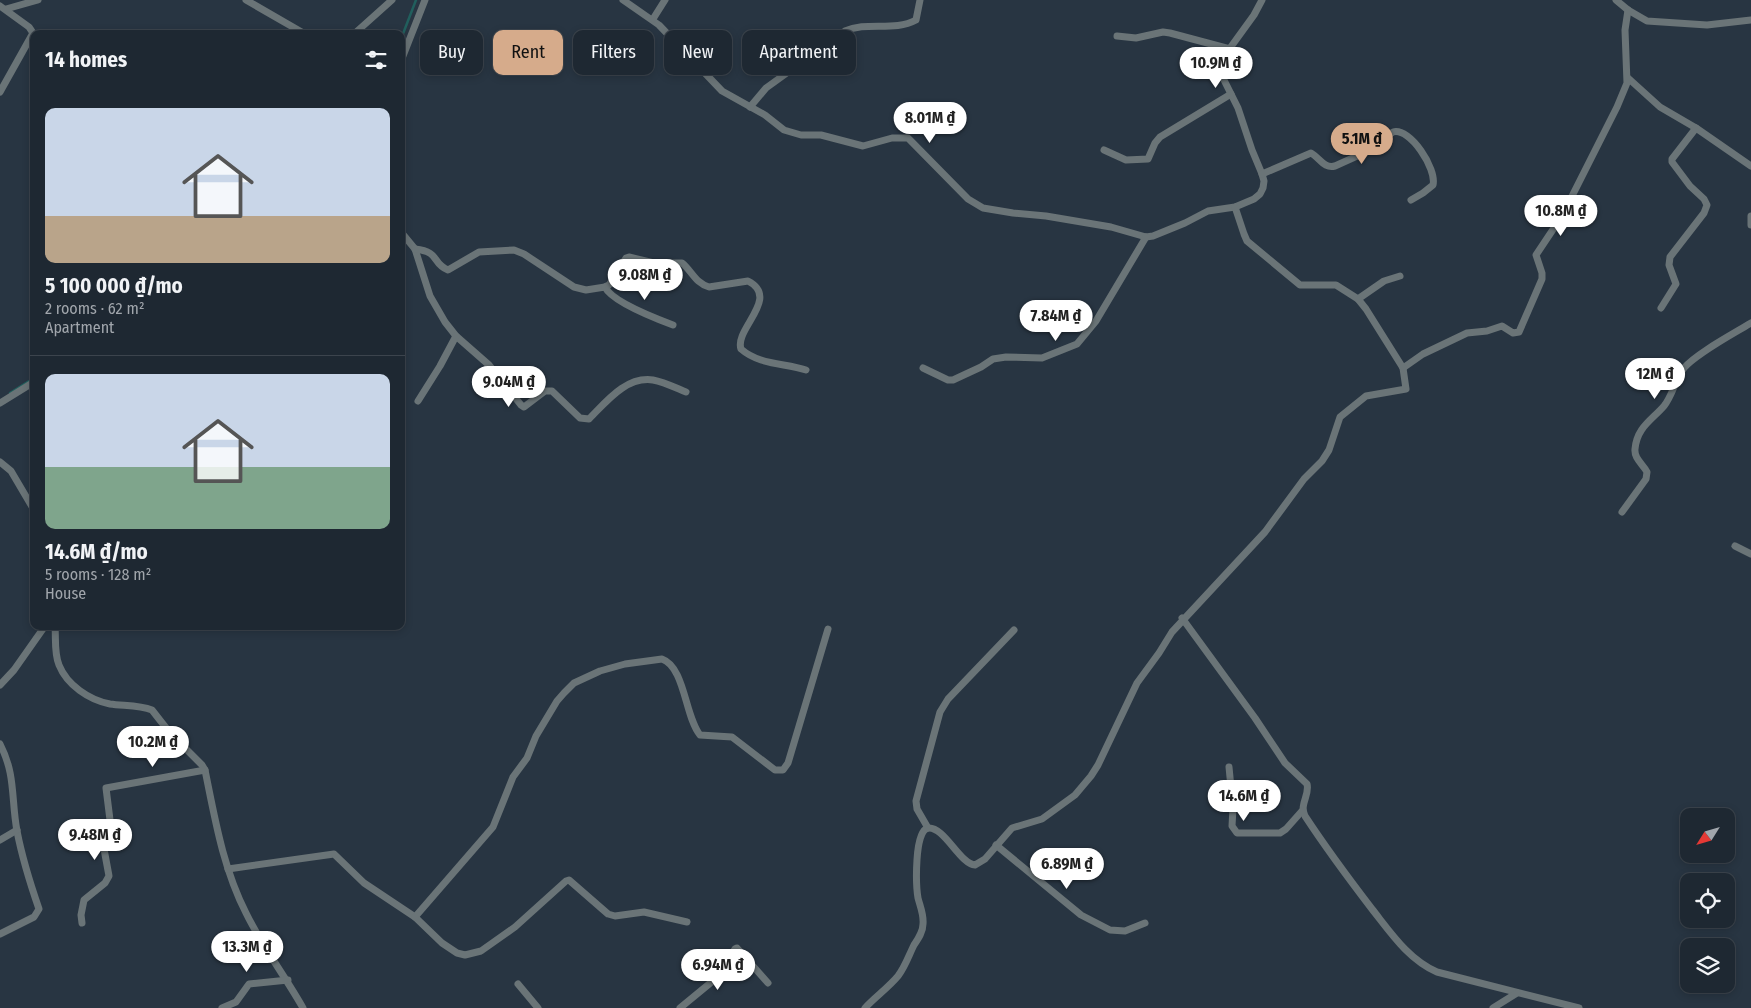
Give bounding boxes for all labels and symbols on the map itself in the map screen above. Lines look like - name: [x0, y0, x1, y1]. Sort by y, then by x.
- pin: 10.9M ₫: [1170, 46, 1262, 89]
- pin: 8.01M ₫: [884, 102, 976, 144]
- pin: 5.1M ₫: [1321, 122, 1403, 165]
- pin: 10.8M ₫: [1515, 194, 1607, 237]
- pin: 9.08M ₫: [599, 258, 691, 301]
- pin: 7.84M ₫: [1010, 300, 1102, 342]
- pin: 12M ₫: [1620, 358, 1690, 400]
- pin: 9.04M ₫: [463, 366, 555, 408]
- pin: 10.2M ₫: [107, 726, 199, 768]
- pin: 14.6M ₫: [1198, 780, 1290, 822]
- north arrow: [1680, 808, 1735, 862]
- pin: 9.48M ₫: [49, 818, 141, 861]
- pin: 6.89M ₫: [1021, 848, 1113, 890]
- pin: 13.3M ₫: [201, 930, 293, 973]
- pin: 6.94M ₫: [672, 948, 764, 991]

